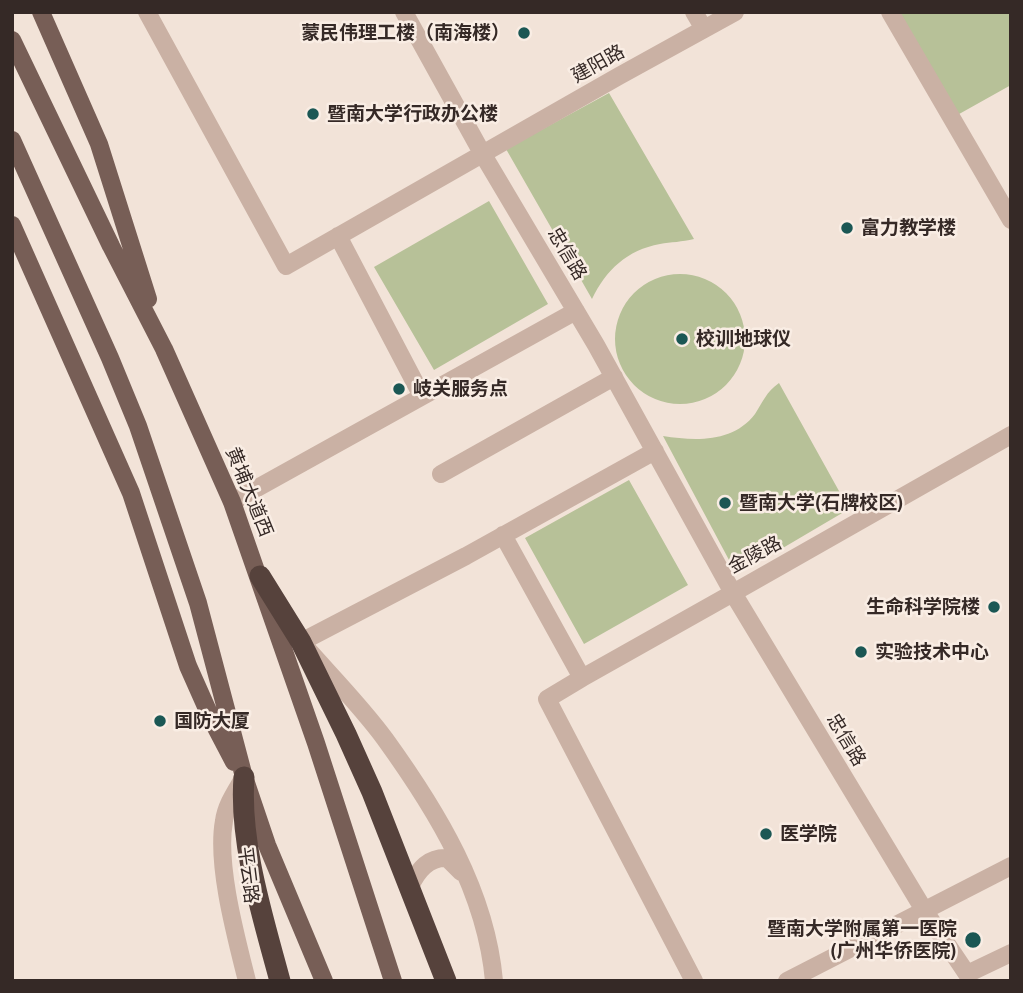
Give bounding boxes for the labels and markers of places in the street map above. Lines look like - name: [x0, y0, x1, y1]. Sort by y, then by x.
- place label: 蒙民伟理工楼（南海楼）: [301, 22, 510, 44]
- marker: 蒙民伟理工楼（南海楼）: [516, 25, 532, 41]
- place label: 暨南大学行政办公楼: [327, 103, 498, 125]
- marker: 暨南大学行政办公楼: [305, 106, 321, 122]
- place label: 富力教学楼: [861, 217, 956, 239]
- marker: 富力教学楼: [839, 220, 855, 236]
- place label: 校训地球仪: [696, 328, 791, 350]
- marker: 校训地球仪: [674, 331, 690, 347]
- place label: 岐关服务点: [413, 378, 508, 400]
- marker: 岐关服务点: [391, 381, 407, 397]
- place label: 暨南大学(石牌校区): [739, 492, 904, 514]
- marker: 暨南大学(石牌校区): [717, 495, 733, 511]
- place label: 生命科学院楼: [866, 596, 980, 618]
- marker: 生命科学院楼: [986, 599, 1002, 615]
- place label: 实验技术中心: [875, 641, 989, 663]
- marker: 实验技术中心: [853, 644, 869, 660]
- place label: 国防大厦: [174, 710, 250, 732]
- marker: 国防大厦: [152, 713, 168, 729]
- place label: 医学院: [780, 823, 837, 845]
- marker: 医学院: [758, 826, 774, 842]
- place label: 暨南大学附属第一医院 (广州华侨医院): [767, 918, 957, 962]
- marker: 暨南大学附属第一医院 (广州华侨医院): [963, 930, 983, 950]

